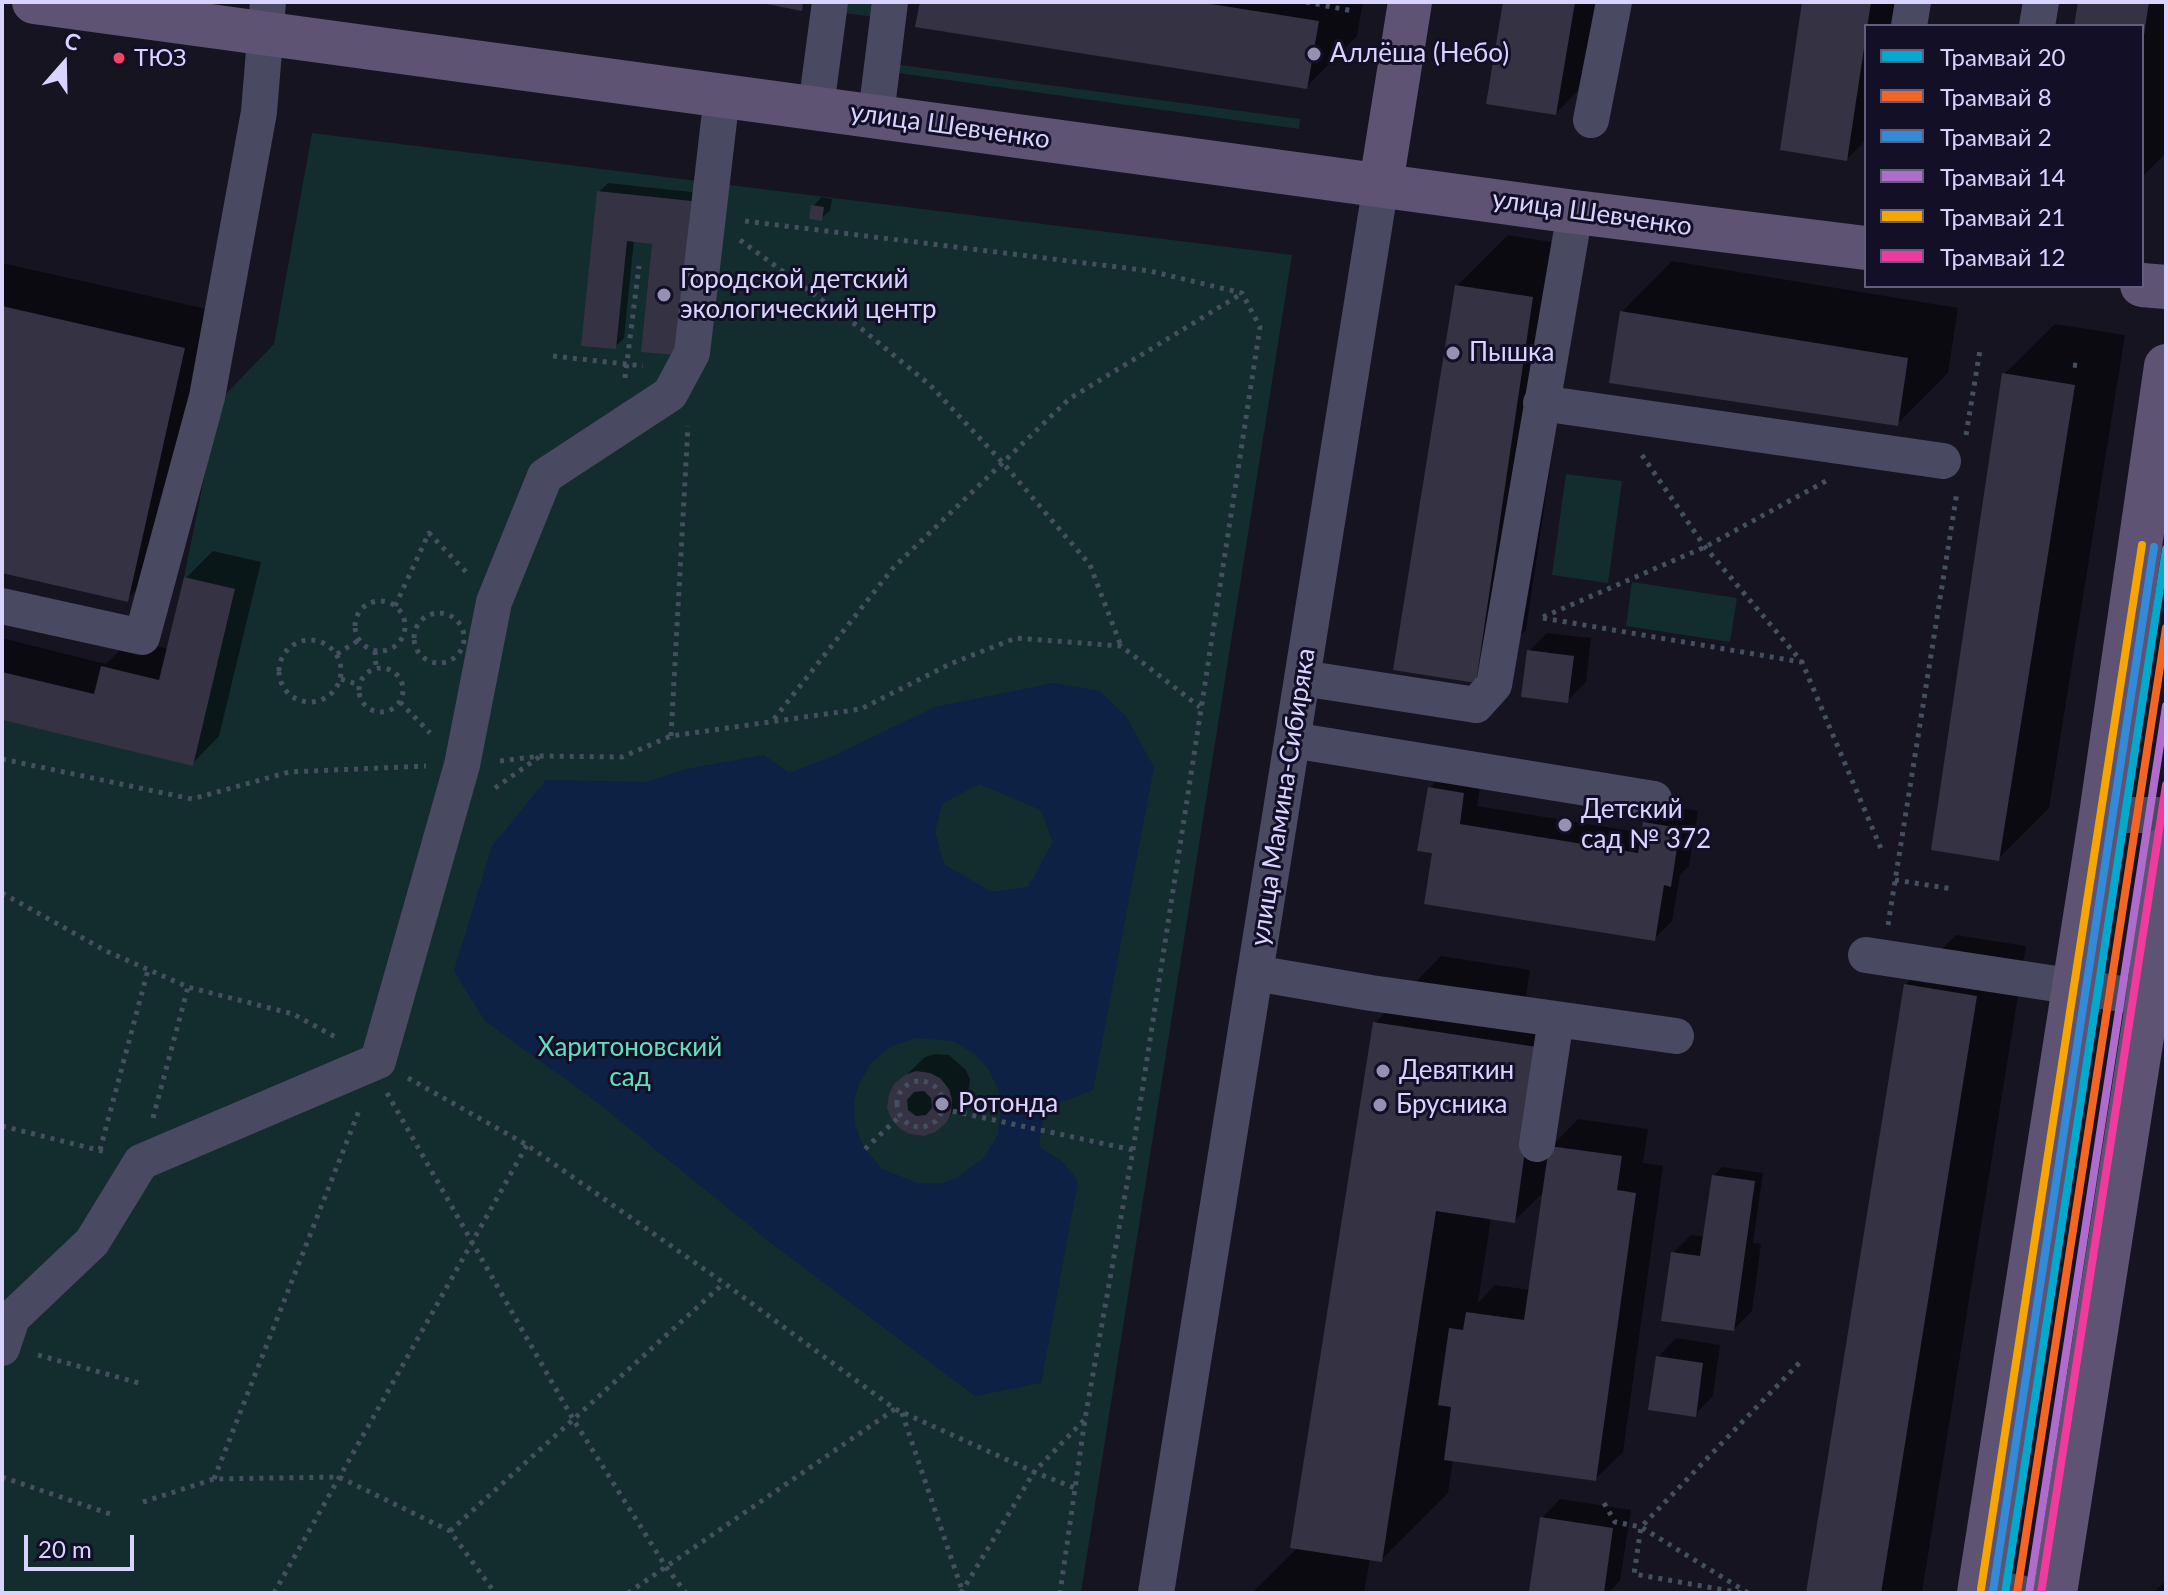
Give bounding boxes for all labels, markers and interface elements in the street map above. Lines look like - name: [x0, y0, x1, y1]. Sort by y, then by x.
- north arrow: [24, 24, 104, 104]
- legend: [1864, 24, 2144, 288]
- text: С: [61, 26, 84, 56]
- place label: Аллёша (Небо): [1330, 38, 1509, 70]
- text: Трамвай 20: [1940, 42, 2065, 71]
- place label: ТЮЗ: [134, 44, 187, 72]
- marker: Аллёша (Небо): [1305, 45, 1323, 63]
- marker: ТЮЗ: [111, 50, 127, 66]
- text: Трамвай 8: [1940, 82, 2052, 111]
- street label: улица Шевченко: [848, 97, 1052, 155]
- text: Трамвай 2: [1940, 122, 2052, 151]
- text: Трамвай 14: [1940, 162, 2065, 191]
- street label: улица Шевченко: [1490, 184, 1694, 242]
- text: Трамвай 21: [1940, 202, 2065, 231]
- text: Трамвай 12: [1940, 242, 2065, 271]
- place label: Городской детский экологический центр: [680, 264, 937, 326]
- marker: Городской детский экологический центр: [655, 286, 673, 304]
- place label: Пышка: [1469, 337, 1554, 369]
- marker: Пышка: [1444, 344, 1462, 362]
- street label: улица Мамина-Сибиряка: [1244, 646, 1322, 948]
- place label: Детский сад № 372: [1581, 794, 1711, 856]
- marker: Детский сад № 372: [1556, 816, 1574, 834]
- park label: Харитоновский сад: [538, 1032, 722, 1094]
- place label: Девяткин: [1399, 1055, 1514, 1087]
- marker: Девяткин: [1374, 1062, 1392, 1080]
- place label: Ротонда: [958, 1088, 1058, 1120]
- place label: Брусника: [1396, 1089, 1508, 1121]
- marker: Ротонда: [933, 1095, 951, 1113]
- marker: Брусника: [1371, 1096, 1389, 1114]
- scale bar: [28, 1519, 138, 1569]
- text: 20 m: [38, 1534, 92, 1563]

